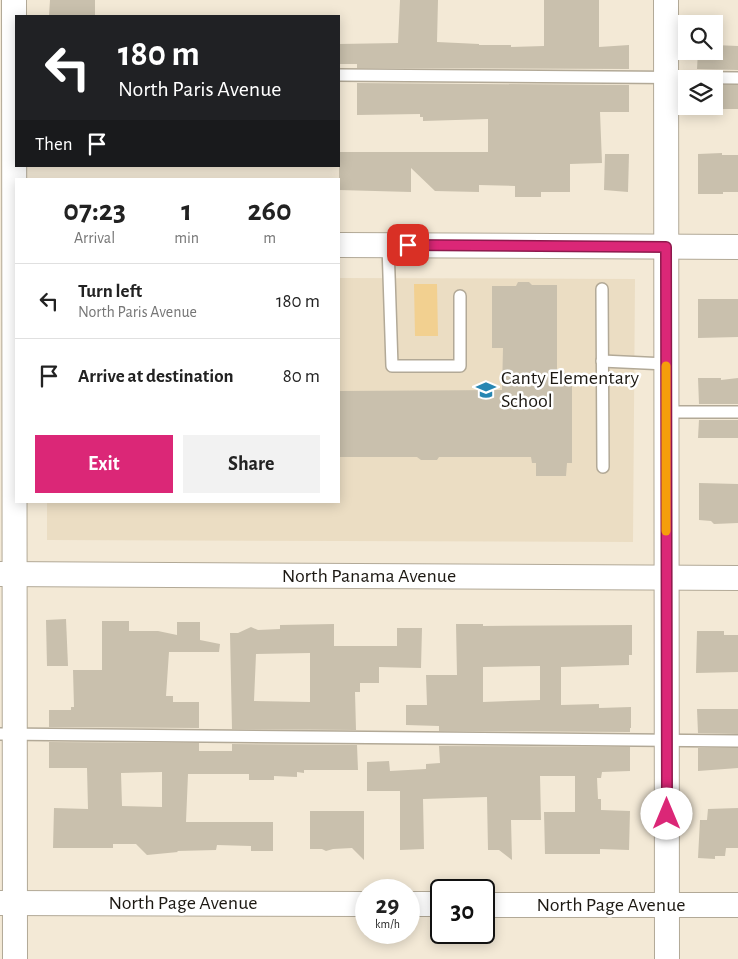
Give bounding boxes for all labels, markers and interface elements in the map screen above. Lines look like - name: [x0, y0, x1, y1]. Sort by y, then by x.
- map controls: [678, 15, 723, 115]
- button: search: [678, 15, 723, 60]
- icon: left: [35, 35, 100, 100]
- text: 180 m: [118, 37, 200, 72]
- button: layers: [678, 70, 723, 115]
- text: North Paris Avenue: [118, 78, 282, 100]
- icon: arrive: [83, 130, 111, 158]
- text: Then: [35, 135, 73, 154]
- text: 07:23: [63, 196, 126, 226]
- text: 1: [181, 196, 192, 226]
- text: 260: [247, 196, 292, 226]
- pin: [387, 224, 429, 266]
- text: Arrival: [74, 230, 115, 246]
- text: min: [174, 230, 199, 246]
- text: m: [263, 230, 276, 246]
- icon: arrive: [394, 231, 422, 259]
- text: Turn left: [78, 282, 142, 301]
- icon: left: [35, 287, 63, 315]
- text: 180 m: [276, 292, 320, 311]
- text: North Paris Avenue: [78, 304, 197, 320]
- icon: arrive: [35, 362, 63, 390]
- text: Arrive at destination: [78, 367, 234, 386]
- text: 80 m: [283, 367, 320, 386]
- place label: Canty Elementary School: [501, 368, 639, 411]
- school or university icon: Canty Elementary School: [475, 379, 497, 401]
- button: Exit: [35, 435, 173, 493]
- button: Share: [183, 435, 320, 493]
- street label: North Panama Avenue: [282, 566, 456, 586]
- position arrow: [640, 787, 692, 839]
- speed limit sign: 30: [430, 879, 495, 944]
- street label: North Page Avenue: [108, 893, 258, 913]
- text: 29: [376, 893, 399, 918]
- street label: North Page Avenue: [536, 895, 686, 915]
- text: km/h: [375, 918, 400, 930]

